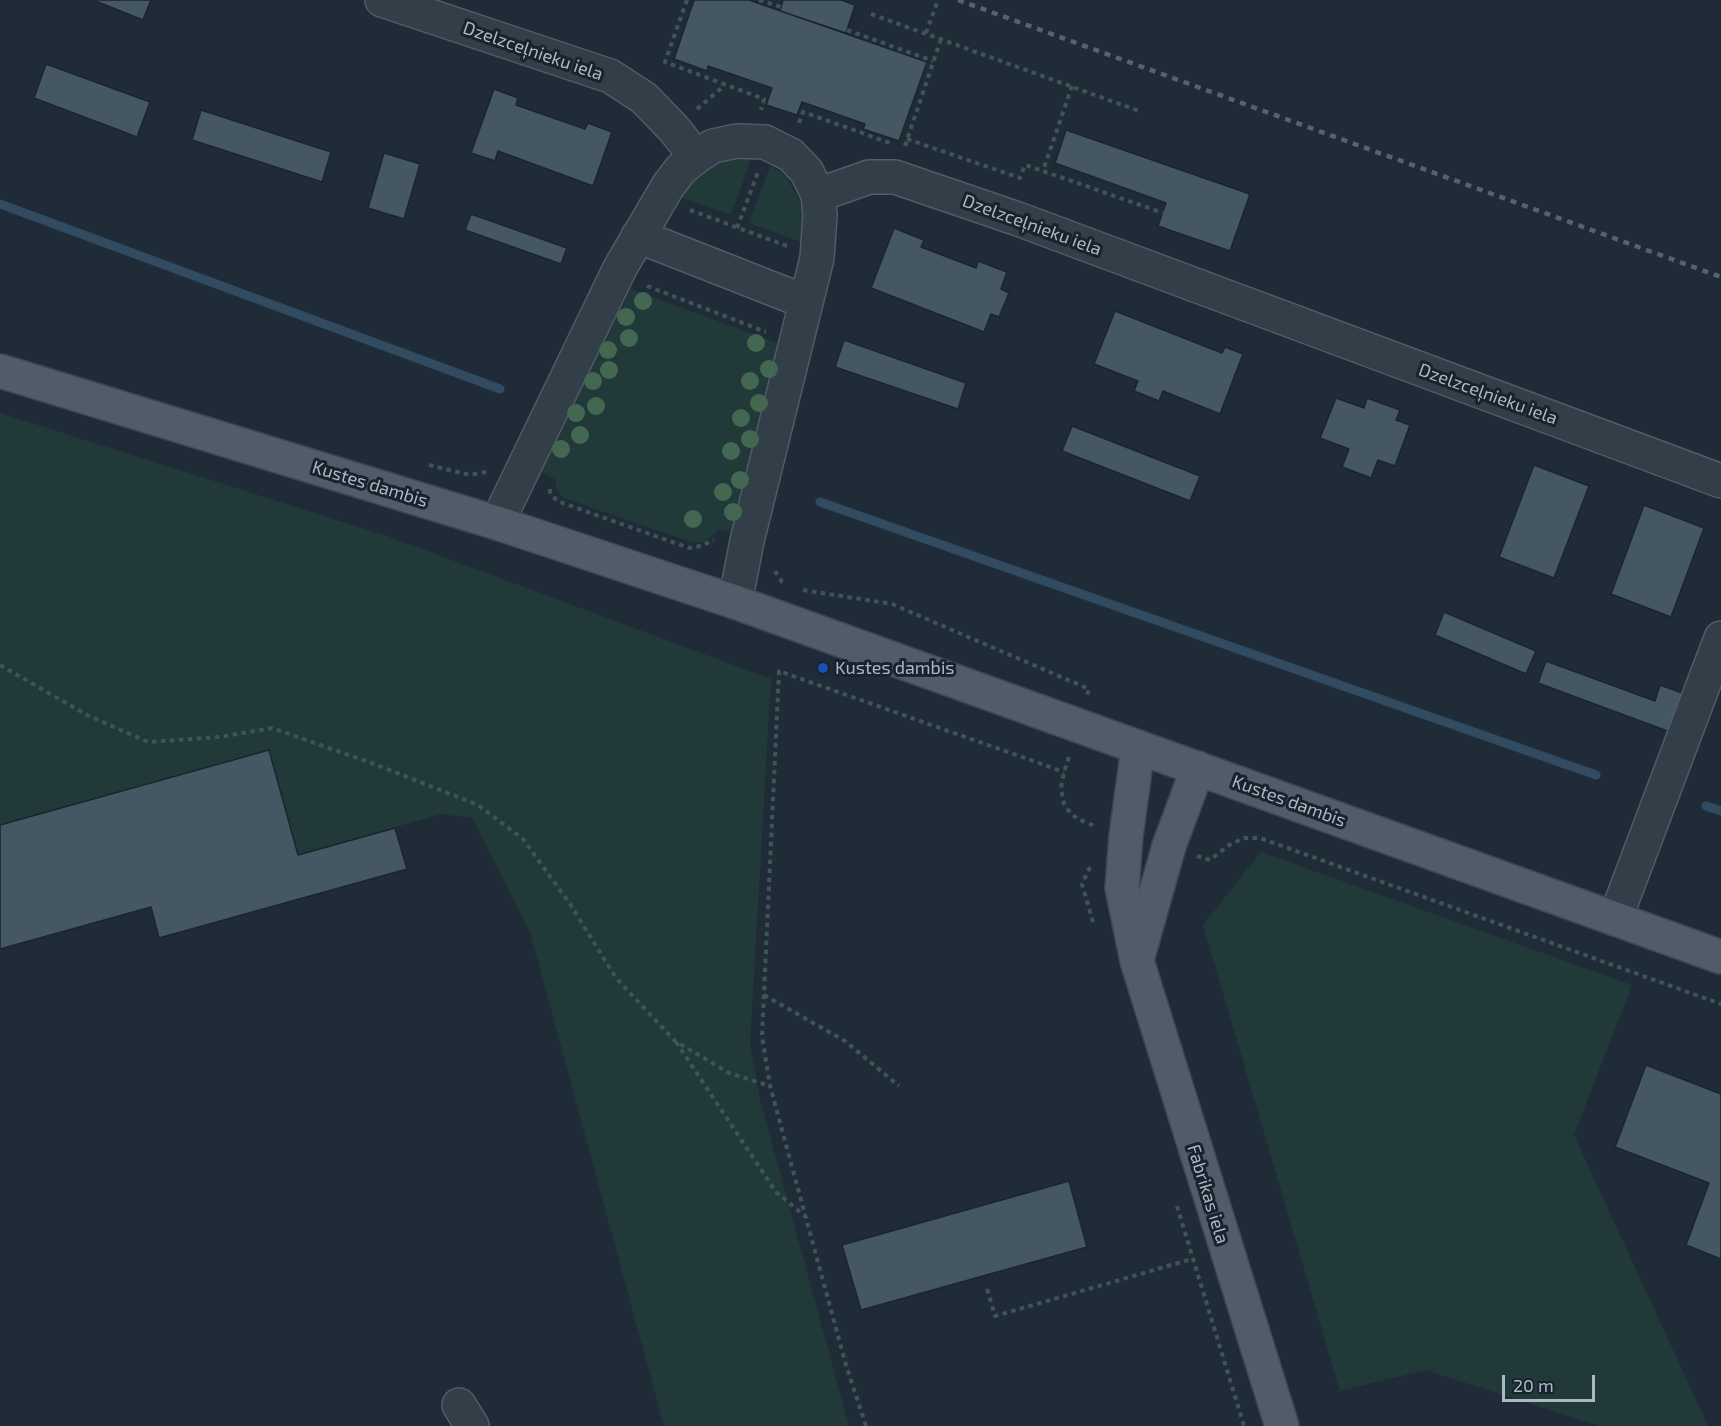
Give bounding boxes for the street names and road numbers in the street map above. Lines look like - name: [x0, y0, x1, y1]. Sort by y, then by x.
- street label: Dzelzceļnieku iela: [460, 17, 606, 85]
- street label: Dzelzceļnieku iela: [960, 190, 1104, 260]
- street label: Dzelzceļnieku iela: [1416, 359, 1560, 429]
- street label: Kustes dambis: [310, 456, 430, 512]
- street label: Kustes dambis: [1229, 770, 1349, 832]
- street label: Fabrikas iela: [1183, 1142, 1233, 1246]

